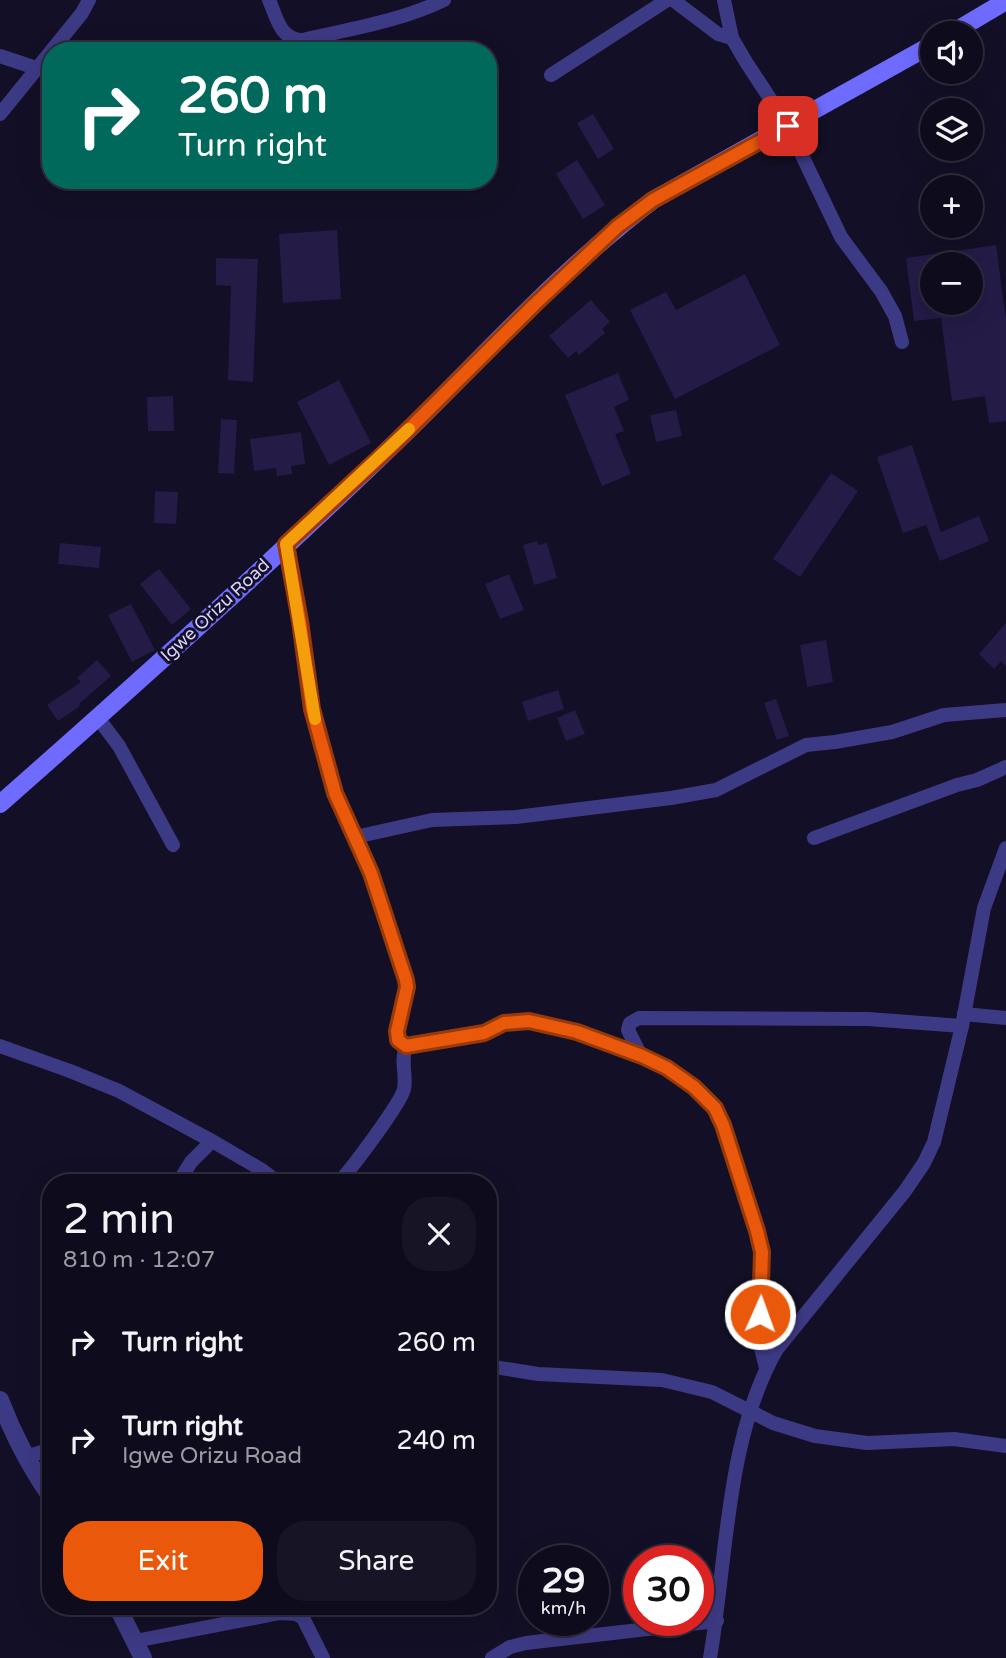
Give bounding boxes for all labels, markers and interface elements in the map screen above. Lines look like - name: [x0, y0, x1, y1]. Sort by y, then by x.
- map controls: [920, 21, 983, 315]
- button: sound: [920, 21, 983, 84]
- text: 260 m: [178, 67, 328, 126]
- icon: right: [63, 70, 154, 161]
- pin: [758, 96, 818, 156]
- button: layers: [920, 98, 983, 161]
- icon: arrive: [769, 107, 807, 145]
- text: Turn right: [178, 127, 327, 165]
- button: +: [920, 175, 983, 238]
- button: −: [920, 252, 983, 315]
- street label: Igwe Orizu Road: [156, 554, 274, 666]
- text: 2 min: [63, 1194, 175, 1245]
- button: close: [402, 1197, 476, 1271]
- text: 810 m · 12:07: [63, 1246, 215, 1274]
- position arrow: [723, 1277, 797, 1351]
- icon: right: [63, 1323, 101, 1361]
- text: Turn right: [122, 1327, 243, 1358]
- text: 260 m: [396, 1327, 476, 1358]
- text: Turn right: [122, 1411, 243, 1442]
- icon: right: [63, 1421, 101, 1459]
- text: 240 m: [396, 1425, 476, 1456]
- text: Igwe Orizu Road: [122, 1442, 302, 1470]
- button: Exit: [63, 1521, 263, 1601]
- button: Share: [277, 1521, 476, 1601]
- speed limit sign: 30: [623, 1545, 714, 1636]
- text: 29: [542, 1560, 585, 1602]
- text: km/h: [541, 1597, 586, 1619]

